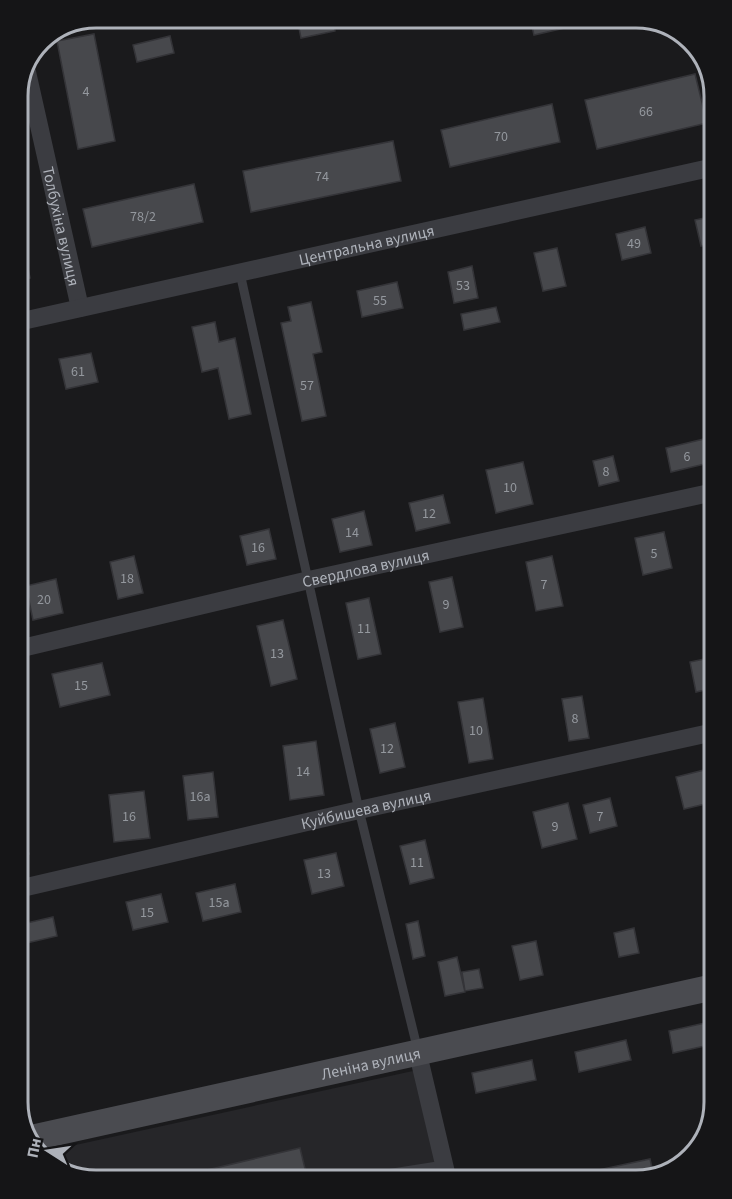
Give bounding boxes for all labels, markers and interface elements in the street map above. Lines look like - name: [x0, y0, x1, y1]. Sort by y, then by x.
- house number: 4: [83, 82, 90, 102]
- house number: 66: [639, 102, 653, 122]
- house number: 70: [494, 127, 508, 147]
- street label: Толбухіна вулиця: [37, 164, 85, 288]
- house number: 74: [315, 167, 329, 187]
- house number: 78/2: [130, 207, 156, 227]
- street label: Центральна вулиця: [297, 220, 437, 271]
- house number: 49: [627, 234, 641, 254]
- house number: 53: [456, 276, 470, 296]
- house number: 55: [373, 291, 387, 311]
- house number: 61: [71, 362, 85, 382]
- house number: 57: [300, 376, 314, 396]
- house number: 6: [684, 447, 691, 467]
- house number: 8: [603, 462, 610, 482]
- house number: 10: [503, 478, 517, 498]
- house number: 12: [422, 504, 436, 524]
- house number: 14: [345, 523, 359, 543]
- house number: 16: [251, 538, 265, 558]
- street label: Свердлова вулиця: [300, 544, 432, 593]
- house number: 5: [651, 544, 658, 564]
- house number: 18: [120, 569, 134, 589]
- house number: 7: [541, 575, 548, 595]
- house number: 20: [37, 590, 51, 610]
- house number: 9: [443, 595, 450, 615]
- house number: 11: [357, 619, 371, 639]
- house number: 13: [270, 644, 284, 664]
- house number: 15: [74, 676, 88, 696]
- house number: 8: [572, 709, 579, 729]
- house number: 10: [469, 721, 483, 741]
- house number: 12: [380, 739, 394, 759]
- house number: 14: [296, 762, 310, 782]
- street label: Куйбишева вулиця: [299, 784, 433, 835]
- house number: 16а: [190, 787, 210, 807]
- house number: 16: [122, 807, 136, 827]
- house number: 7: [597, 807, 604, 827]
- house number: 9: [552, 817, 559, 837]
- house number: 11: [410, 853, 424, 873]
- house number: 13: [317, 864, 331, 884]
- house number: 15а: [209, 893, 229, 913]
- house number: 15: [140, 903, 154, 923]
- street label: Леніна вулиця: [319, 1042, 423, 1086]
- north arrow: [18, 1121, 78, 1181]
- text: Пн: [21, 1136, 47, 1160]

